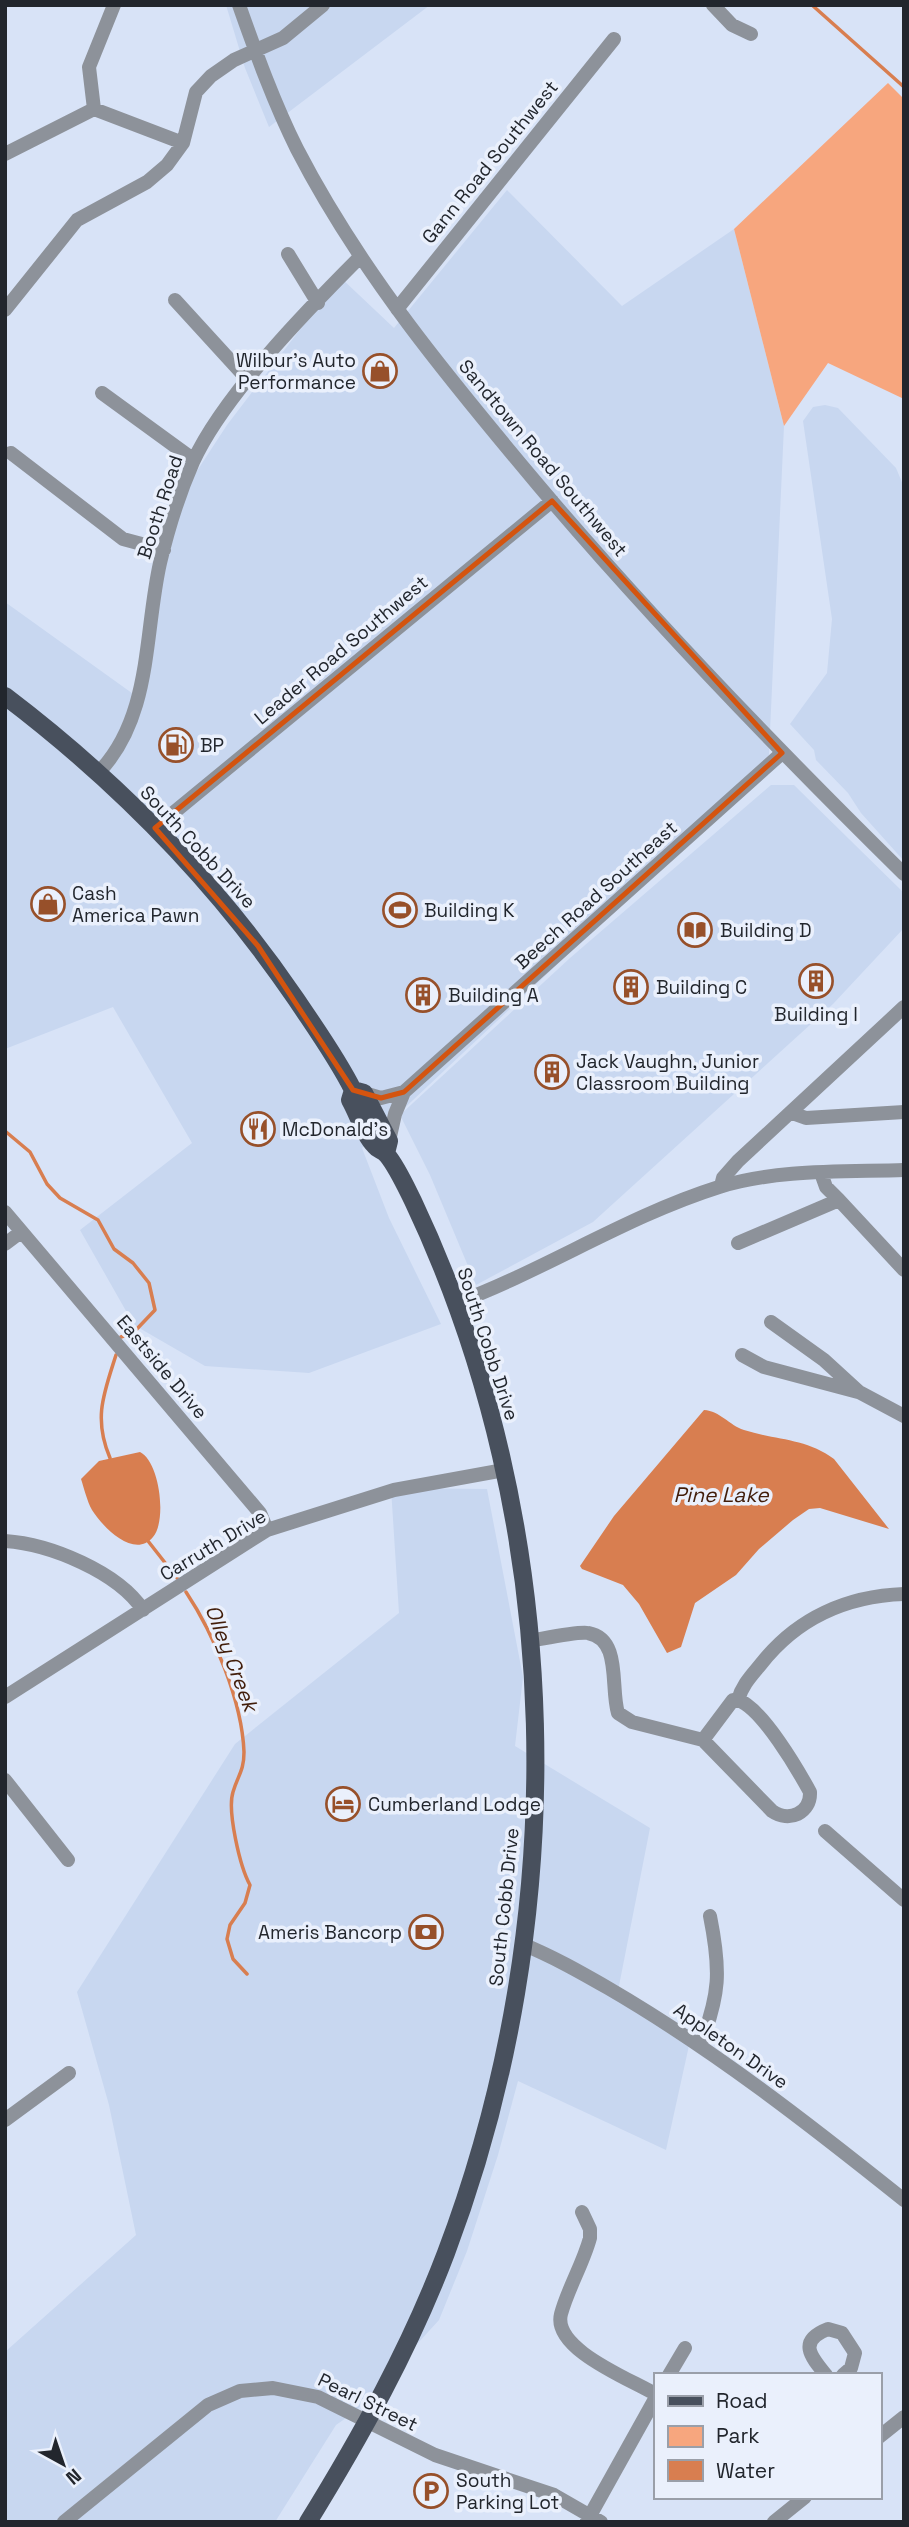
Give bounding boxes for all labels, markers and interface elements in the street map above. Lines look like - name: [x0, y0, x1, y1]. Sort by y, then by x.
- street label: Gann Road Southwest: [416, 75, 564, 249]
- place label: Wilbur's Auto Performance: [236, 348, 356, 395]
- shop icon: Wilbur's Auto Performance: [361, 352, 399, 390]
- street label: Sandtown Road Southwest: [453, 354, 633, 562]
- street label: Booth Road: [131, 452, 189, 562]
- street label: Leader Road Southwest: [249, 570, 433, 730]
- fuel station icon: BP: [157, 726, 195, 764]
- place label: BP: [200, 733, 224, 758]
- street label: South Cobb Drive: [135, 780, 261, 914]
- street label: Beech Road Southeast: [509, 815, 683, 975]
- place label: Cash America Pawn: [72, 881, 199, 928]
- shop icon: Cash America Pawn: [29, 885, 67, 923]
- sports icon: Building K: [381, 891, 419, 929]
- place label: Building K: [424, 898, 515, 923]
- library icon: Building D: [676, 911, 714, 949]
- place label: Building D: [720, 918, 812, 943]
- building icon: Building I: [797, 962, 835, 1000]
- building icon: Building C: [612, 968, 650, 1006]
- place label: Building C: [656, 975, 747, 1000]
- building icon: Building A: [404, 976, 442, 1014]
- place label: Building A: [448, 983, 539, 1008]
- place label: Building I: [774, 1002, 858, 1027]
- place label: Jack Vaughn, Junior Classroom Building: [576, 1049, 759, 1096]
- building icon: Jack Vaughn, Junior Classroom Building: [533, 1053, 571, 1091]
- restaurant icon: McDonald's: [239, 1110, 277, 1148]
- place label: McDonald's: [282, 1117, 388, 1142]
- street label: South Cobb Drive: [452, 1264, 524, 1424]
- street label: Eastside Drive: [111, 1310, 213, 1424]
- water label: Pine Lake: [673, 1481, 770, 1508]
- street label: Carruth Drive: [155, 1503, 271, 1587]
- water label: Olley Creek: [199, 1601, 266, 1718]
- hotel icon: Cumberland Lodge: [324, 1785, 362, 1823]
- place label: Cumberland Lodge: [368, 1792, 541, 1817]
- street label: South Cobb Drive: [483, 1827, 525, 1987]
- bank icon: Ameris Bancorp: [407, 1913, 445, 1951]
- place label: Ameris Bancorp: [258, 1920, 402, 1945]
- street label: Appleton Drive: [669, 1997, 793, 2095]
- street label: Pearl Street: [314, 2367, 422, 2437]
- legend: [654, 2373, 881, 2499]
- text: Road: [716, 2387, 768, 2414]
- text: Park: [716, 2422, 760, 2449]
- north arrow: [28, 2429, 98, 2499]
- text: Water: [716, 2457, 775, 2484]
- text: N: [61, 2463, 87, 2490]
- place label: South Parking Lot: [456, 2468, 559, 2515]
- parking icon: South Parking Lot: [412, 2472, 450, 2510]

